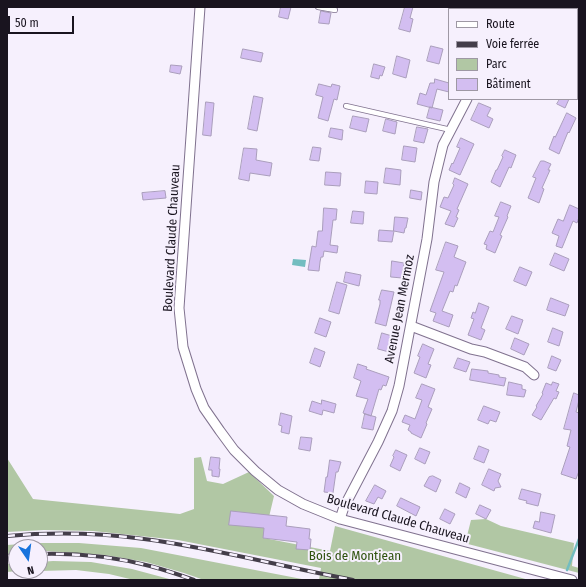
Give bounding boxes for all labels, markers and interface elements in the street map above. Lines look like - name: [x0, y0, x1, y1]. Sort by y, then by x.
- scale bar: [10, 8, 76, 34]
- legend: [448, 8, 578, 100]
- text: 50 m: [15, 16, 39, 30]
- text: Route: [486, 17, 515, 31]
- text: Voie ferrée: [486, 37, 539, 51]
- text: Parc: [486, 57, 507, 71]
- text: Bâtiment: [486, 77, 531, 91]
- street label: Boulevard Claude Chauveau: [160, 164, 184, 312]
- street label: Avenue Jean Mermoz: [382, 253, 418, 365]
- street label: Boulevard Claude Chauveau: [325, 491, 471, 547]
- north arrow: [8, 539, 48, 579]
- park label: Bois de Montjean: [309, 548, 401, 564]
- text: N: [26, 563, 35, 577]

